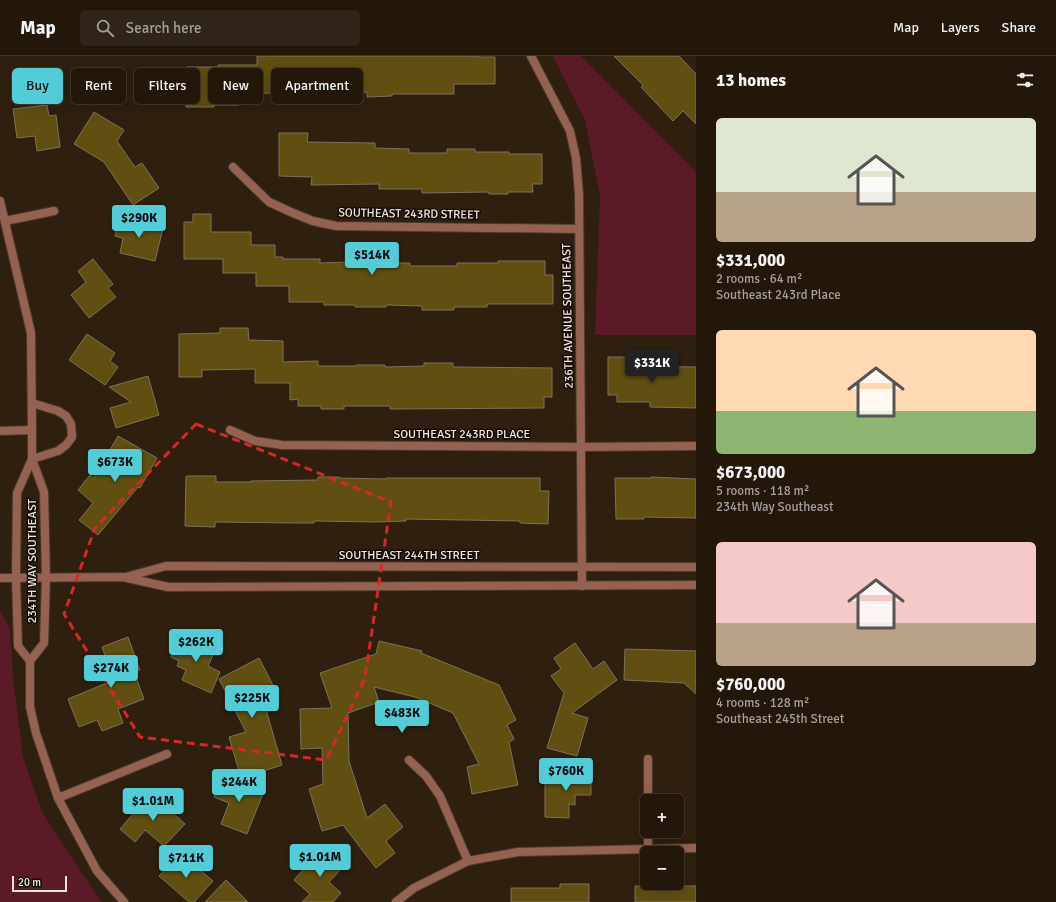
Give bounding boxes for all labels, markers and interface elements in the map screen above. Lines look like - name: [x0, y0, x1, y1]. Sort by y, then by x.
- search box: [80, 10, 360, 46]
- text: Map: [20, 16, 56, 40]
- icon: search: [94, 17, 116, 39]
- text: Search here: [126, 19, 201, 37]
- text: Map: [893, 19, 919, 36]
- text: Layers: [941, 19, 980, 36]
- text: Share: [1002, 19, 1036, 36]
- chip: Buy: [12, 68, 63, 104]
- chip: Rent: [71, 68, 126, 104]
- chip: Filters: [134, 68, 200, 104]
- chip: New: [208, 68, 263, 104]
- chip: Apartment: [271, 68, 363, 104]
- icon: filters: [1014, 69, 1036, 91]
- text: 13 homes: [716, 70, 786, 91]
- icon: home: [840, 144, 912, 216]
- pin: $290K: [111, 205, 167, 239]
- street label: SOUTHEAST 243RD STREET: [338, 205, 480, 223]
- text: $290K: [121, 210, 157, 226]
- pin: $514K: [344, 242, 400, 276]
- street label: 236TH AVENUE SOUTHEAST: [559, 243, 577, 389]
- text: $514K: [354, 247, 390, 263]
- text: $331,000: [716, 250, 785, 271]
- text: 2 rooms · 64 m²: [716, 271, 802, 287]
- text: Southeast 243rd Place: [716, 287, 841, 303]
- pin: $331K: [624, 350, 680, 384]
- text: $331K: [634, 355, 670, 371]
- icon: home: [840, 356, 912, 428]
- street label: SOUTHEAST 243RD PLACE: [394, 427, 531, 442]
- pin: $673K: [87, 449, 143, 483]
- text: $673K: [97, 454, 133, 470]
- text: $673,000: [716, 462, 785, 483]
- text: 5 rooms · 118 m²: [716, 483, 809, 499]
- street label: 234TH WAY SOUTHEAST: [25, 499, 40, 623]
- text: 234th Way Southeast: [716, 499, 834, 515]
- street label: SOUTHEAST 244TH STREET: [339, 548, 479, 563]
- icon: home: [840, 568, 912, 640]
- pin: $262K: [168, 629, 224, 663]
- text: $262K: [178, 634, 214, 650]
- pin: $274K: [83, 655, 139, 689]
- text: $274K: [93, 660, 129, 676]
- text: $760,000: [716, 674, 785, 695]
- pin: $225K: [224, 685, 280, 719]
- text: $225K: [234, 690, 270, 706]
- text: 4 rooms · 128 m²: [716, 695, 809, 711]
- pin: $483K: [374, 700, 430, 734]
- text: $483K: [384, 705, 420, 721]
- text: Southeast 245th Street: [716, 711, 844, 727]
- pin: $760K: [538, 758, 594, 792]
- text: $760K: [548, 763, 584, 779]
- pin: $244K: [211, 769, 267, 803]
- text: $244K: [221, 774, 257, 790]
- pin: $1.01M: [120, 788, 186, 822]
- text: $1.01M: [132, 793, 174, 809]
- map controls: [640, 794, 684, 890]
- button: +: [640, 794, 684, 838]
- pin: $1.01M: [287, 844, 353, 878]
- pin: $711K: [158, 845, 214, 879]
- button: −: [640, 846, 684, 890]
- text: $1.01M: [299, 849, 341, 865]
- text: $711K: [168, 850, 204, 866]
- scale bar: [12, 874, 67, 893]
- text: 20 m: [18, 876, 41, 889]

